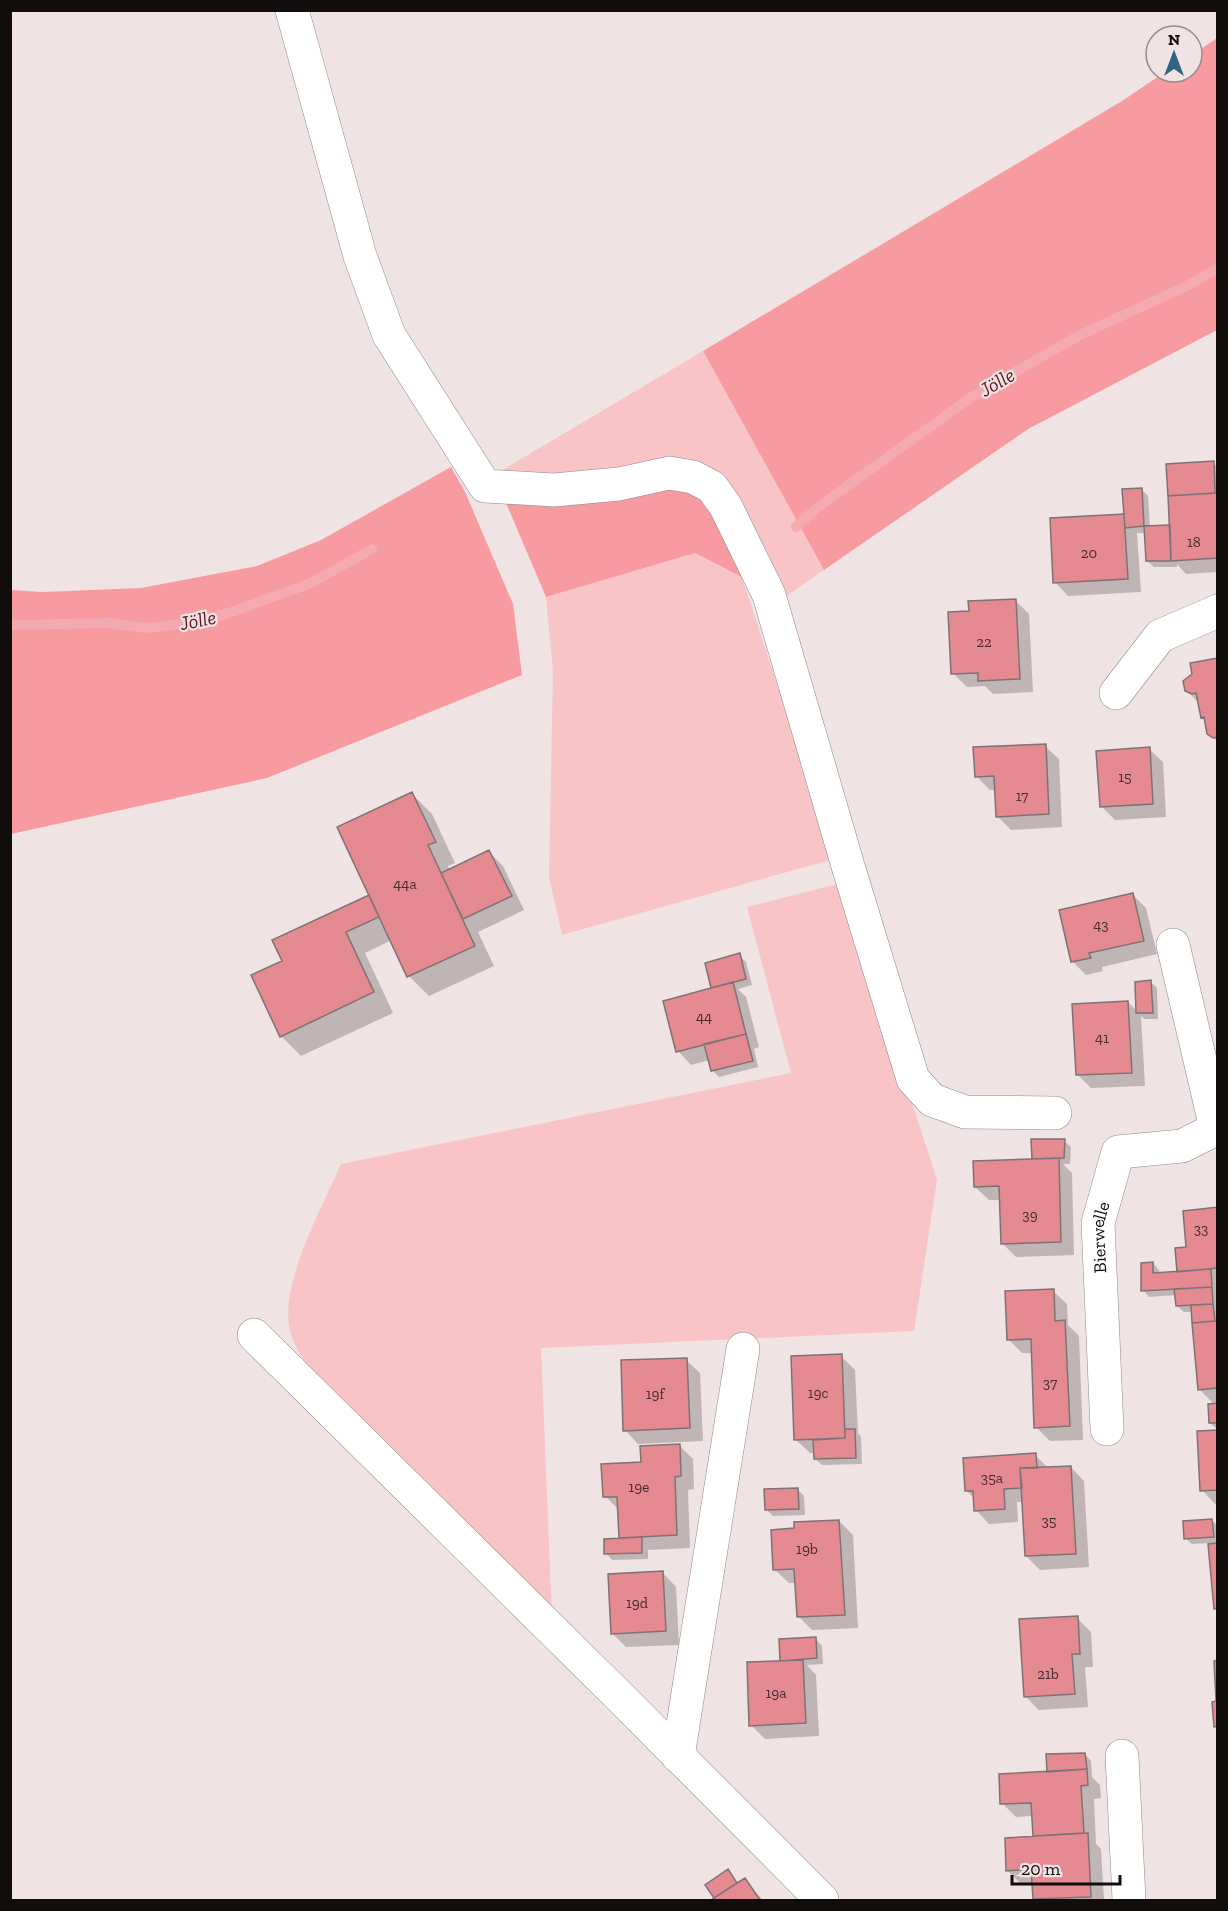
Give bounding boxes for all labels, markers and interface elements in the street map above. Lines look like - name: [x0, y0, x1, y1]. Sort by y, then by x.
- north arrow: [1144, 24, 1204, 84]
- text: N: [1168, 30, 1180, 49]
- water label: Jölle: [974, 363, 1019, 402]
- house number: 18: [1187, 533, 1201, 551]
- house number: 20: [1081, 544, 1097, 562]
- water label: Jölle: [177, 605, 218, 635]
- house number: 22: [976, 633, 992, 651]
- house number: 15: [1118, 768, 1132, 786]
- house number: 17: [1016, 787, 1028, 805]
- house number: 44a: [393, 875, 417, 893]
- house number: 43: [1093, 916, 1109, 934]
- house number: 44: [696, 1008, 712, 1026]
- house number: 41: [1095, 1029, 1109, 1047]
- street label: Bierwelle: [1087, 1199, 1115, 1274]
- house number: 39: [1022, 1206, 1038, 1224]
- house number: 33: [1194, 1220, 1208, 1238]
- house number: 37: [1043, 1374, 1057, 1392]
- house number: 19c: [808, 1384, 828, 1402]
- house number: 19f: [646, 1385, 665, 1403]
- house number: 35a: [981, 1469, 1003, 1487]
- house number: 19e: [629, 1478, 649, 1496]
- house number: 35: [1041, 1512, 1057, 1530]
- house number: 19b: [796, 1540, 818, 1558]
- house number: 19d: [626, 1594, 649, 1612]
- house number: 21b: [1037, 1665, 1059, 1683]
- house number: 19a: [766, 1684, 787, 1702]
- scale bar: [1012, 1848, 1120, 1886]
- text: 20 m: [1021, 1858, 1061, 1880]

